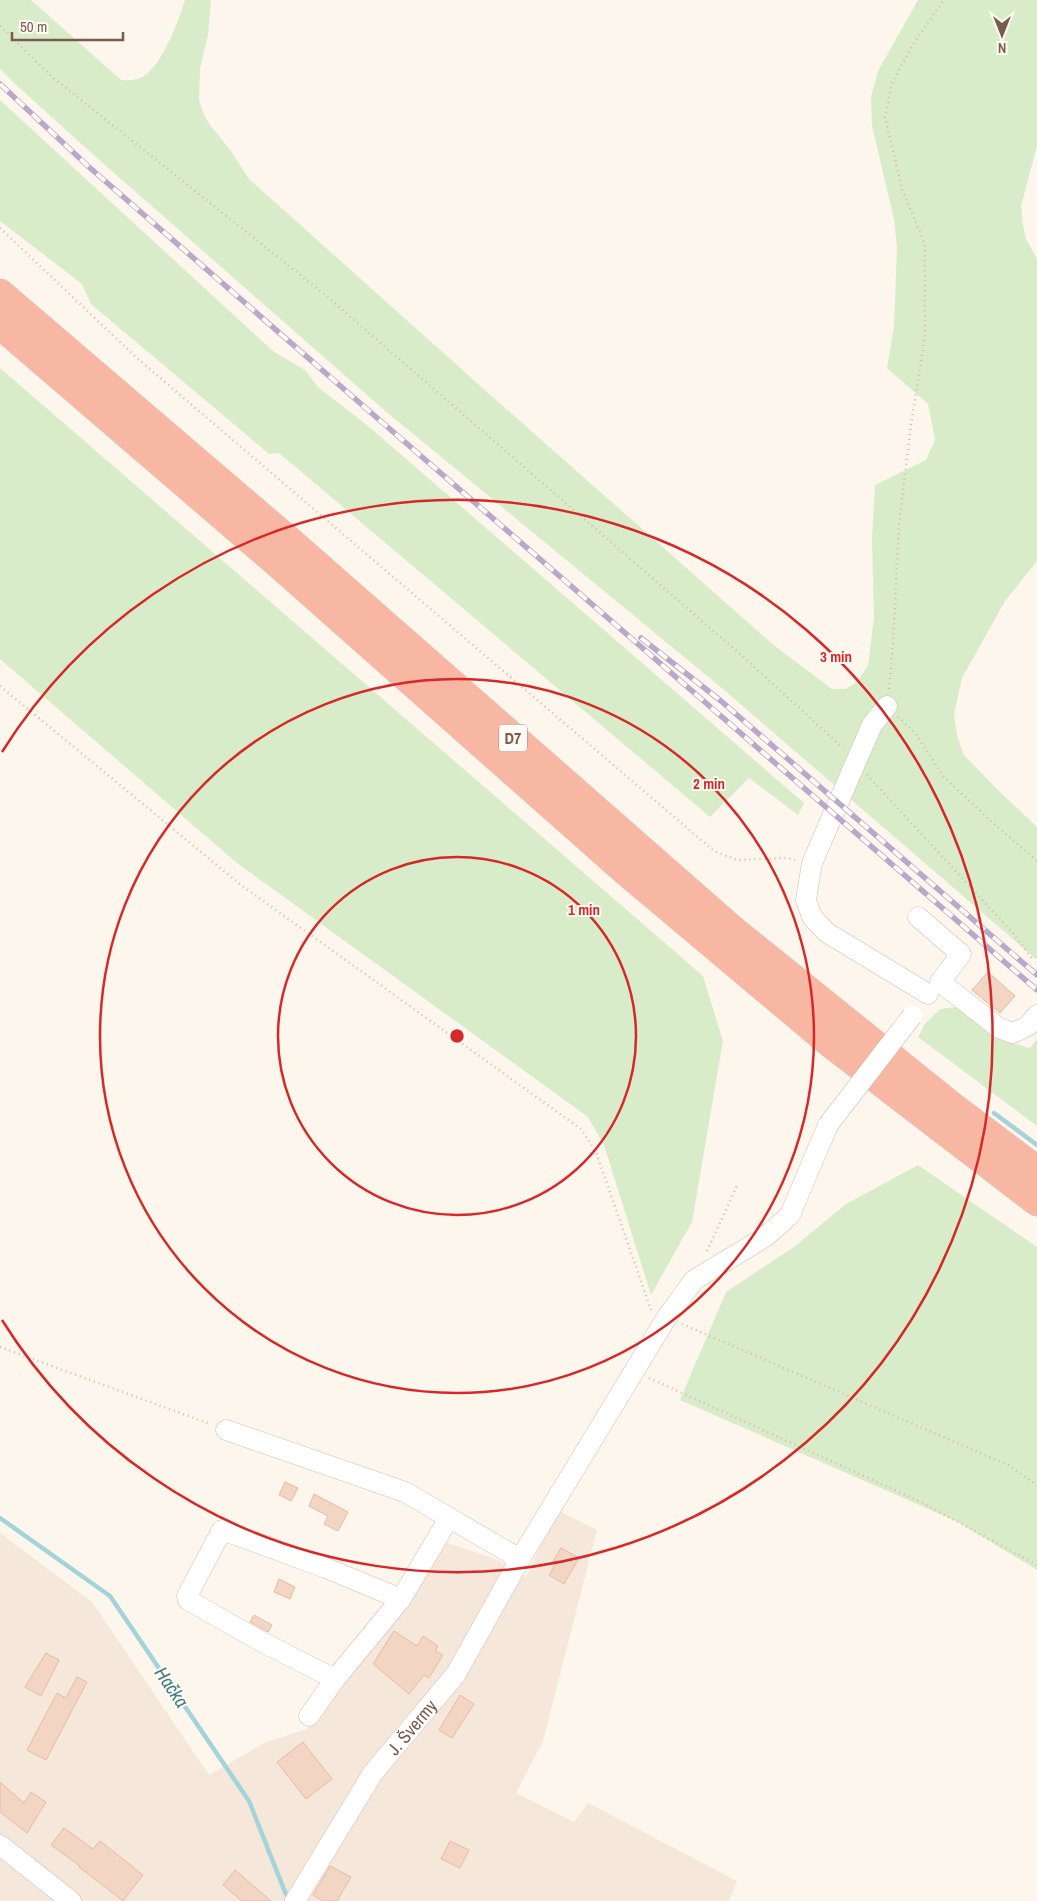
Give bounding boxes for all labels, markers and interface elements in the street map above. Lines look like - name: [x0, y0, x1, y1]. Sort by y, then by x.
- scale bar: [12, 10, 124, 42]
- north arrow: [977, 10, 1027, 60]
- text: 50 m: [20, 16, 47, 37]
- text: N: [998, 39, 1006, 57]
- text: 3 min: [820, 646, 852, 667]
- road number: D7: [499, 724, 527, 751]
- text: 2 min: [693, 773, 725, 794]
- text: 1 min: [568, 899, 600, 920]
- centre of rings: [448, 1027, 466, 1045]
- water label: Hačka: [149, 1661, 195, 1713]
- street label: J. Švermy: [381, 1693, 443, 1760]

